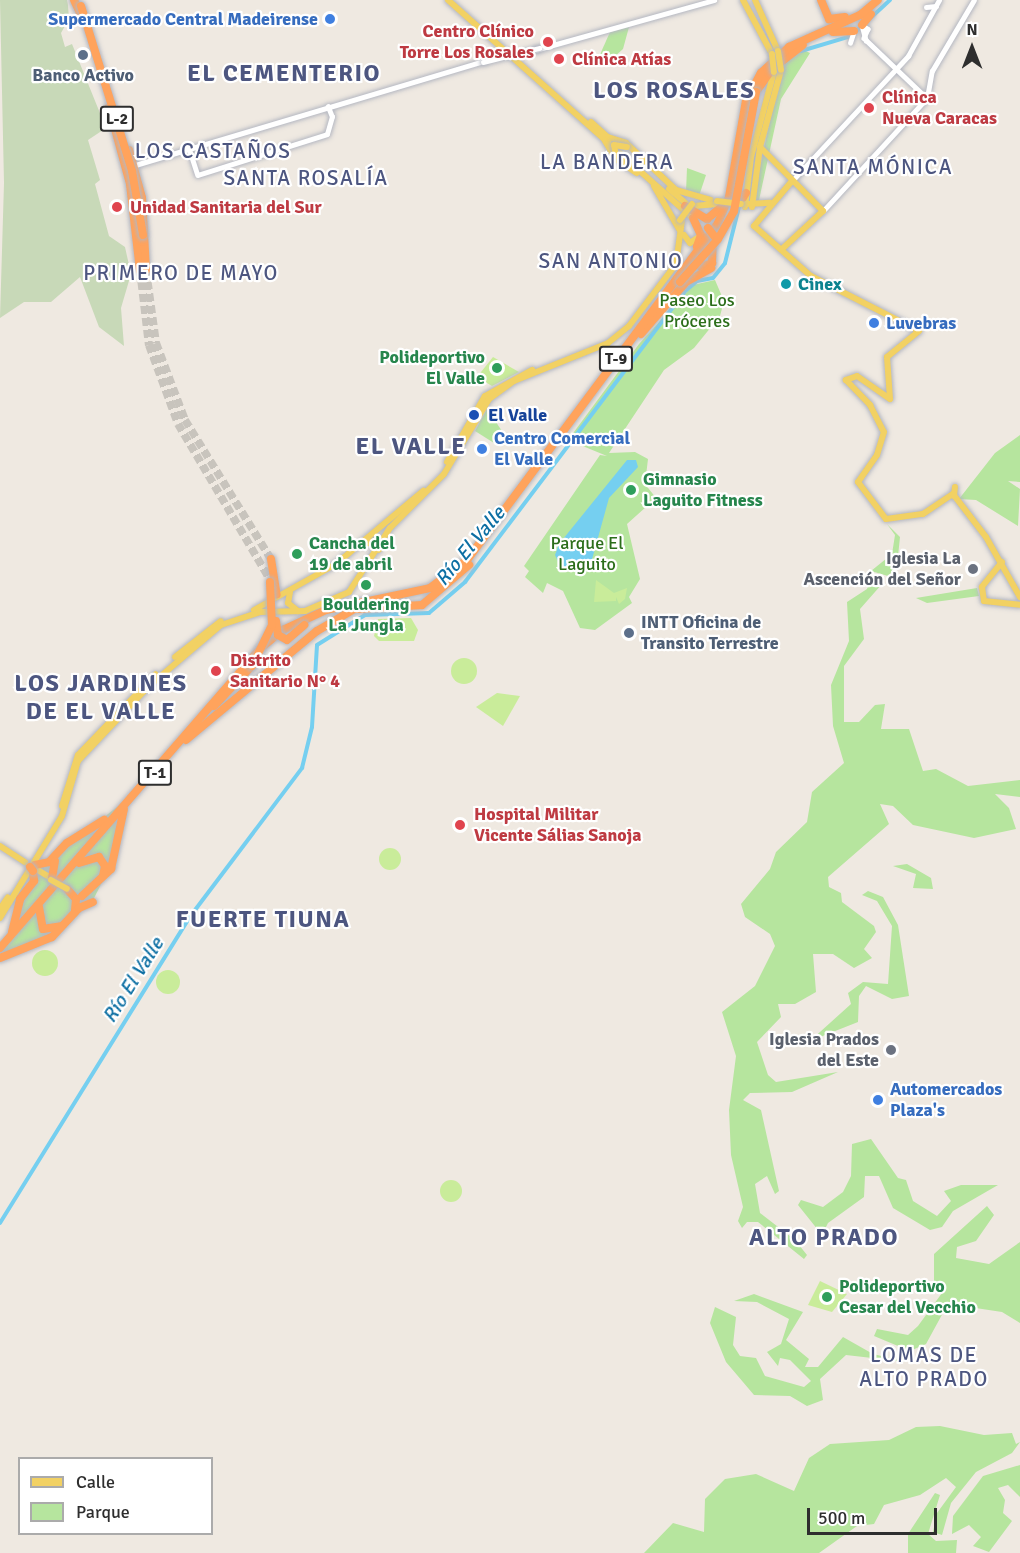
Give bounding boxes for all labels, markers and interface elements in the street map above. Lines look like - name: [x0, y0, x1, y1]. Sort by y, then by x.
- place label: Supermercado Central Madeirense: [48, 8, 318, 30]
- marker: Supermercado Central Madeirense: [323, 12, 337, 26]
- north arrow: [942, 18, 1002, 78]
- text: N: [966, 20, 978, 40]
- place label: Centro Clínico Torre Los Rosales: [400, 21, 534, 63]
- marker: Centro Clínico Torre Los Rosales: [539, 33, 557, 51]
- marker: Banco Activo: [76, 48, 90, 62]
- place label: Clínica Atías: [572, 48, 671, 70]
- marker: Clínica Atías: [550, 50, 568, 68]
- district label: EL CEMENTERIO: [187, 60, 381, 88]
- place label: Banco Activo: [32, 64, 134, 86]
- district label: LOS ROSALES: [593, 77, 755, 105]
- place label: Clínica Nueva Caracas: [882, 87, 997, 130]
- marker: Clínica Nueva Caracas: [860, 99, 878, 117]
- road number: L-2: [99, 106, 135, 132]
- district label: LOS CASTAÑOS: [135, 138, 291, 164]
- district label: LA BANDERA: [540, 149, 674, 175]
- district label: SANTA MÓNICA: [793, 154, 953, 180]
- district label: SANTA ROSALÍA: [223, 165, 389, 191]
- place label: Unidad Sanitaria del Sur: [130, 196, 322, 218]
- marker: Unidad Sanitaria del Sur: [108, 198, 126, 216]
- district label: SAN ANTONIO: [539, 248, 683, 274]
- district label: PRIMERO DE MAYO: [83, 260, 279, 286]
- place label: Cinex: [798, 273, 842, 295]
- marker: Cinex: [779, 277, 793, 291]
- park label: Paseo Los Próceres: [659, 290, 735, 332]
- place label: Luvebras: [886, 312, 956, 334]
- marker: Luvebras: [867, 316, 881, 330]
- road number: T-9: [598, 346, 634, 372]
- place label: Polideportivo El Valle: [379, 347, 485, 389]
- marker: Polideportivo El Valle: [490, 361, 504, 375]
- place label: El Valle: [488, 404, 547, 426]
- marker: El Valle: [465, 406, 483, 424]
- place label: Centro Comercial El Valle: [494, 428, 630, 470]
- district label: EL VALLE: [355, 433, 467, 461]
- marker: Centro Comercial El Valle: [475, 442, 489, 456]
- place label: Gimnasio Laguito Fitness: [643, 469, 763, 512]
- marker: Gimnasio Laguito Fitness: [624, 483, 638, 497]
- water label: Río El Valle: [430, 502, 510, 590]
- place label: Cancha del 19 de abril: [309, 533, 395, 576]
- park label: Parque El Laguito: [550, 533, 624, 576]
- marker: Cancha del 19 de abril: [290, 547, 304, 561]
- place label: Iglesia La Ascención del Señor: [803, 548, 961, 590]
- marker: Iglesia La Ascención del Señor: [966, 562, 980, 576]
- marker: Bouldering La Jungla: [359, 578, 373, 592]
- place label: Bouldering La Jungla: [323, 594, 409, 636]
- place label: INTT Oficina de Transito Terrestre: [641, 612, 779, 654]
- marker: INTT Oficina de Transito Terrestre: [622, 626, 636, 640]
- place label: Distrito Sanitario N° 4: [230, 650, 340, 692]
- marker: Distrito Sanitario N° 4: [207, 662, 225, 680]
- district label: LOS JARDINES DE EL VALLE: [14, 670, 188, 726]
- road number: T-1: [137, 760, 173, 786]
- place label: Hospital Militar Vicente Sálias Sanoja: [474, 804, 641, 846]
- marker: Hospital Militar Vicente Sálias Sanoja: [451, 816, 469, 834]
- district label: FUERTE TIUNA: [176, 906, 350, 934]
- water label: Río El Valle: [97, 933, 169, 1027]
- place label: Iglesia Prados del Este: [769, 1029, 879, 1072]
- marker: Iglesia Prados del Este: [884, 1043, 898, 1057]
- place label: Automercados Plaza's: [890, 1079, 1002, 1122]
- marker: Automercados Plaza's: [871, 1093, 885, 1107]
- district label: ALTO PRADO: [749, 1224, 899, 1252]
- place label: Polideportivo Cesar del Vecchio: [839, 1276, 976, 1318]
- marker: Polideportivo Cesar del Vecchio: [820, 1290, 834, 1304]
- district label: LOMAS DE ALTO PRADO: [859, 1342, 989, 1392]
- legend: [18, 1457, 213, 1535]
- text: Calle: [76, 1471, 115, 1493]
- scale bar: [810, 1496, 940, 1534]
- text: Parque: [76, 1501, 130, 1523]
- text: 500 m: [818, 1507, 865, 1529]

